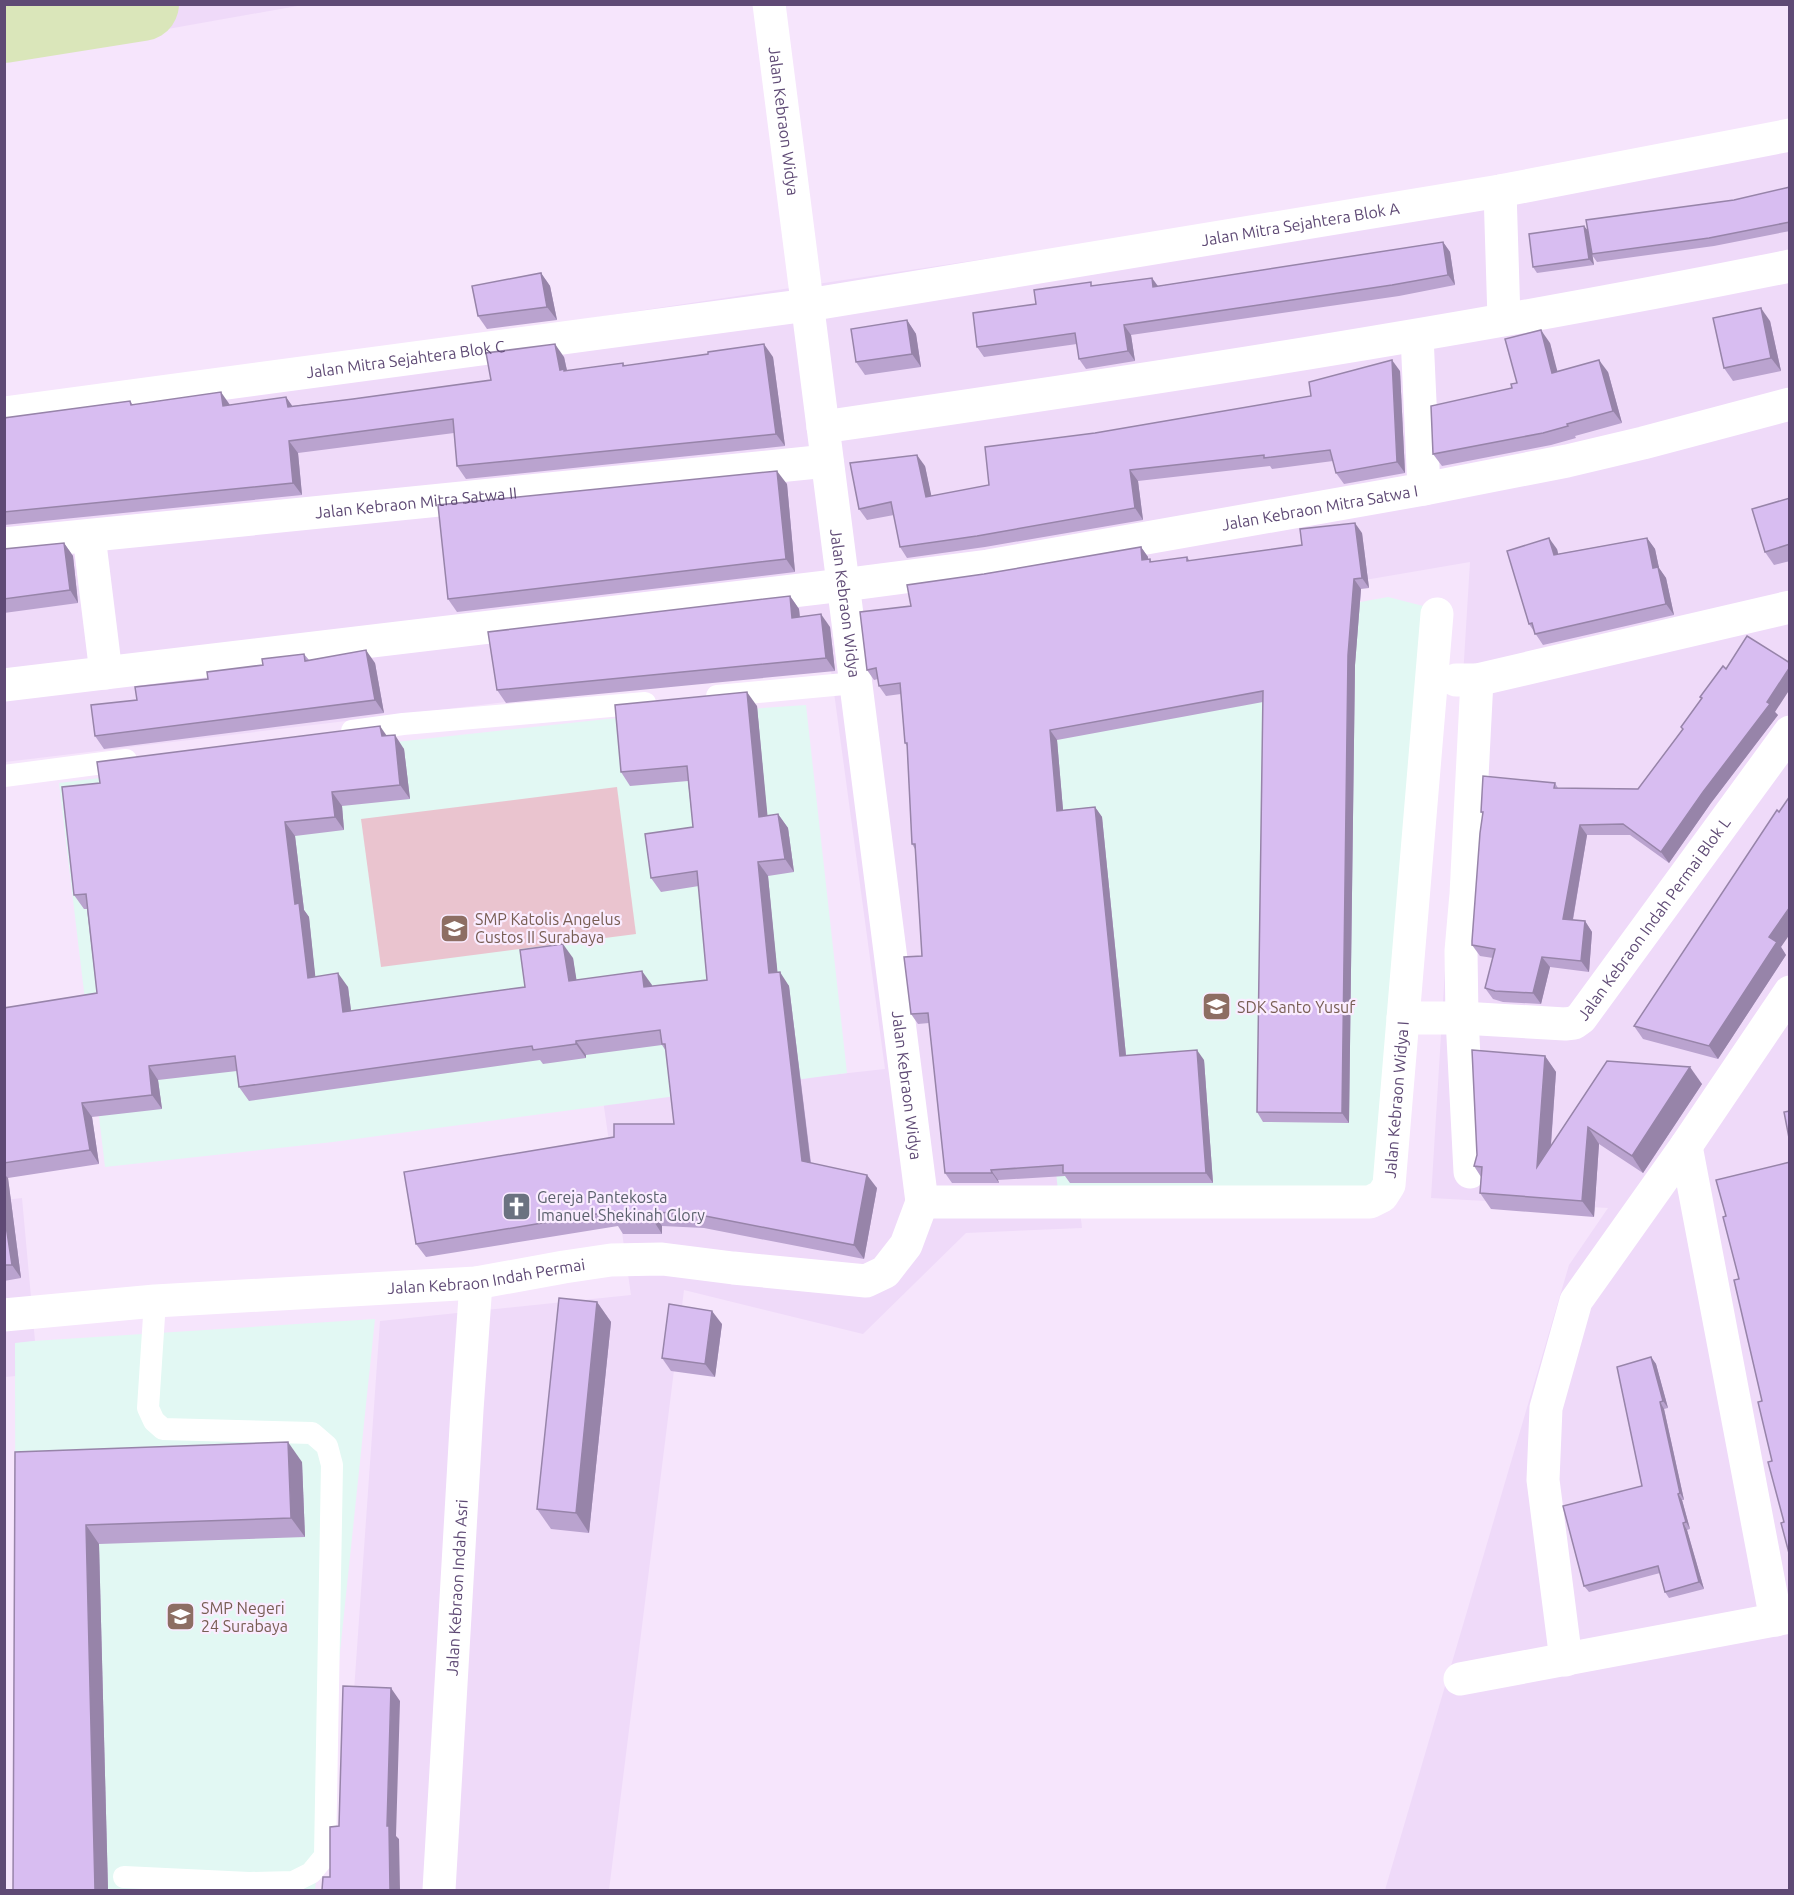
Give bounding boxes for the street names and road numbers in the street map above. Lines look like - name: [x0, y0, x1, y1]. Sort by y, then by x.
- street label: Jalan Kebraon Widya: [766, 46, 802, 197]
- street label: Jalan Mitra Sejahtera Blok A: [1200, 199, 1401, 249]
- street label: Jalan Mitra Sejahtera Blok C: [305, 337, 506, 381]
- street label: Jalan Kebraon Mitra Satwa I: [1220, 481, 1419, 534]
- street label: Jalan Kebraon Mitra Satwa II: [314, 483, 518, 522]
- street label: Jalan Kebraon Widya: [827, 528, 864, 679]
- street label: Jalan Kebraon Indah Permai Blok L: [1574, 814, 1734, 1023]
- street label: Jalan Kebraon Widya: [889, 1010, 926, 1161]
- street label: Jalan Kebraon Widya I: [1381, 1020, 1412, 1179]
- street label: Jalan Kebraon Indah Permai: [387, 1255, 586, 1297]
- street label: Jalan Kebraon Indah Asri: [443, 1499, 471, 1676]

